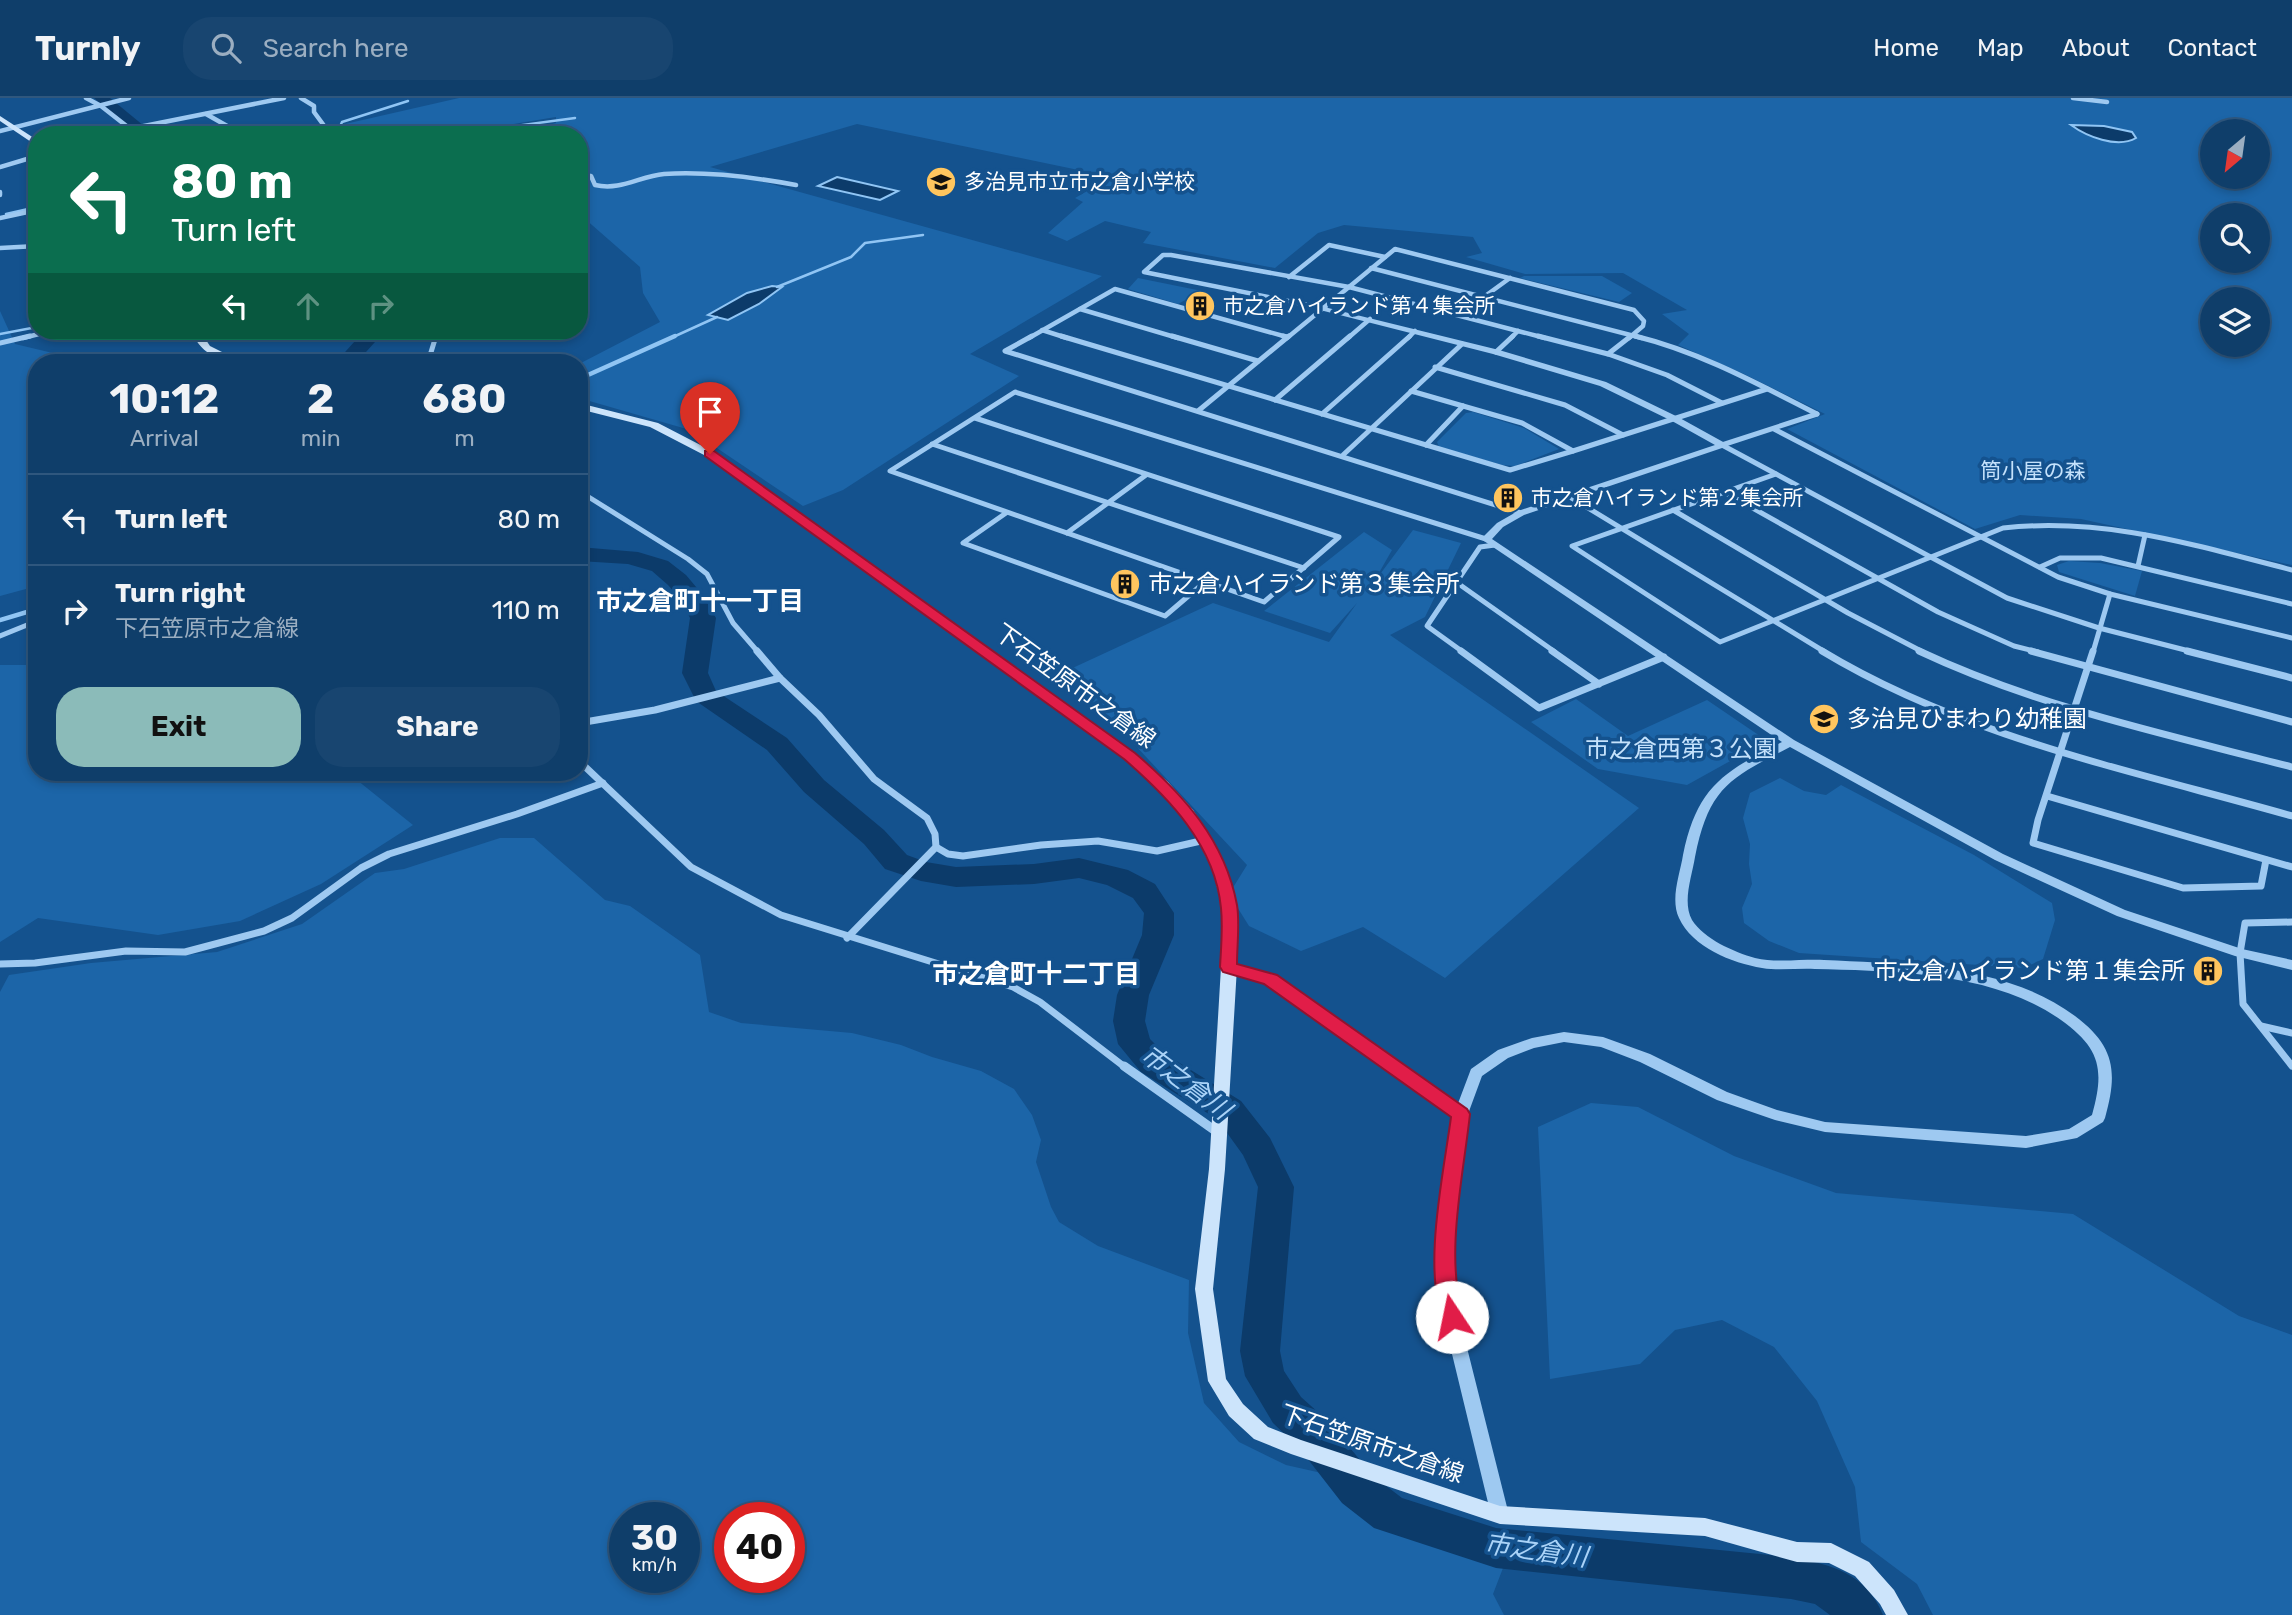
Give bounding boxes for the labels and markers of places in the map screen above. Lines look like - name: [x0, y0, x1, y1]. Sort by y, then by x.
- school or university icon: 多治見市立市之倉小学校: [924, 165, 958, 199]
- place label: 多治見市立市之倉小学校: [964, 169, 1195, 194]
- building icon: 市之倉ハイランド第４集会所: [1183, 289, 1217, 323]
- place label: 市之倉ハイランド第４集会所: [1223, 293, 1496, 318]
- pin: [680, 382, 740, 454]
- building icon: 市之倉ハイランド第２集会所: [1491, 481, 1525, 515]
- place label: 市之倉ハイランド第２集会所: [1531, 485, 1804, 510]
- building icon: 市之倉ハイランド第３集会所: [1108, 567, 1142, 601]
- place label: 市之倉ハイランド第３集会所: [1148, 570, 1460, 598]
- school or university icon: 多治見ひまわり幼稚園: [1807, 702, 1841, 736]
- place label: 多治見ひまわり幼稚園: [1847, 705, 2087, 733]
- building icon: 市之倉ハイランド第１集会所: [2191, 954, 2225, 988]
- place label: 市之倉ハイランド第１集会所: [1873, 957, 2185, 985]

